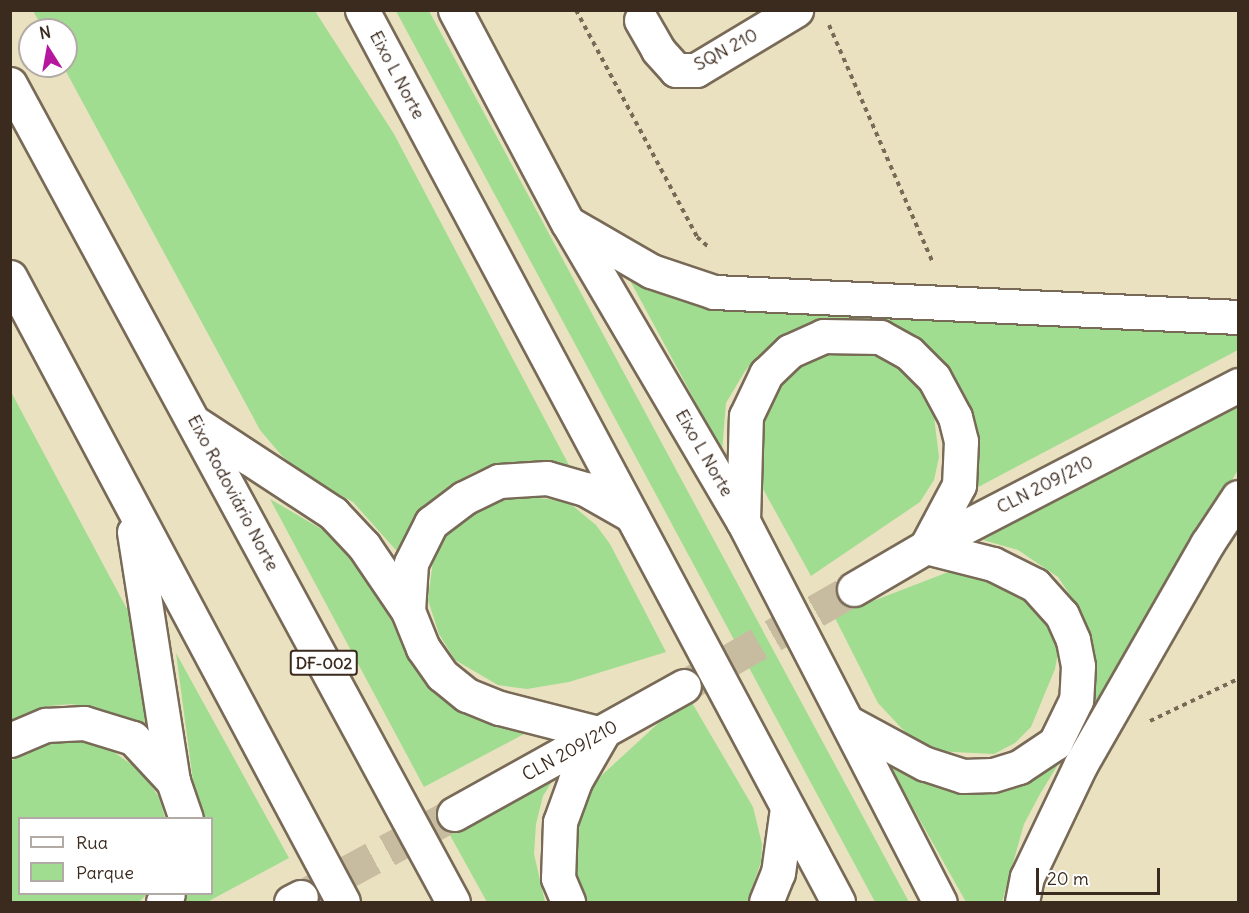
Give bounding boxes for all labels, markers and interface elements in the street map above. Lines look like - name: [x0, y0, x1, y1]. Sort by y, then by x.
- north arrow: [18, 18, 78, 78]
- text: N: [38, 21, 52, 43]
- street label: SQN 210: [690, 24, 762, 76]
- street label: Eixo L Norte: [365, 27, 429, 123]
- street label: Eixo L Norte: [670, 406, 738, 500]
- street label: Eixo Rodoviário Norte: [183, 411, 283, 575]
- street label: CLN 209/210: [993, 451, 1097, 519]
- road number: DF-002: [290, 650, 358, 676]
- street label: CLN 209/210: [519, 716, 621, 786]
- legend: [18, 817, 213, 895]
- text: Rua: [76, 831, 108, 854]
- scale bar: [1039, 856, 1164, 894]
- text: Parque: [76, 861, 134, 884]
- text: 20 m: [1047, 867, 1089, 890]

